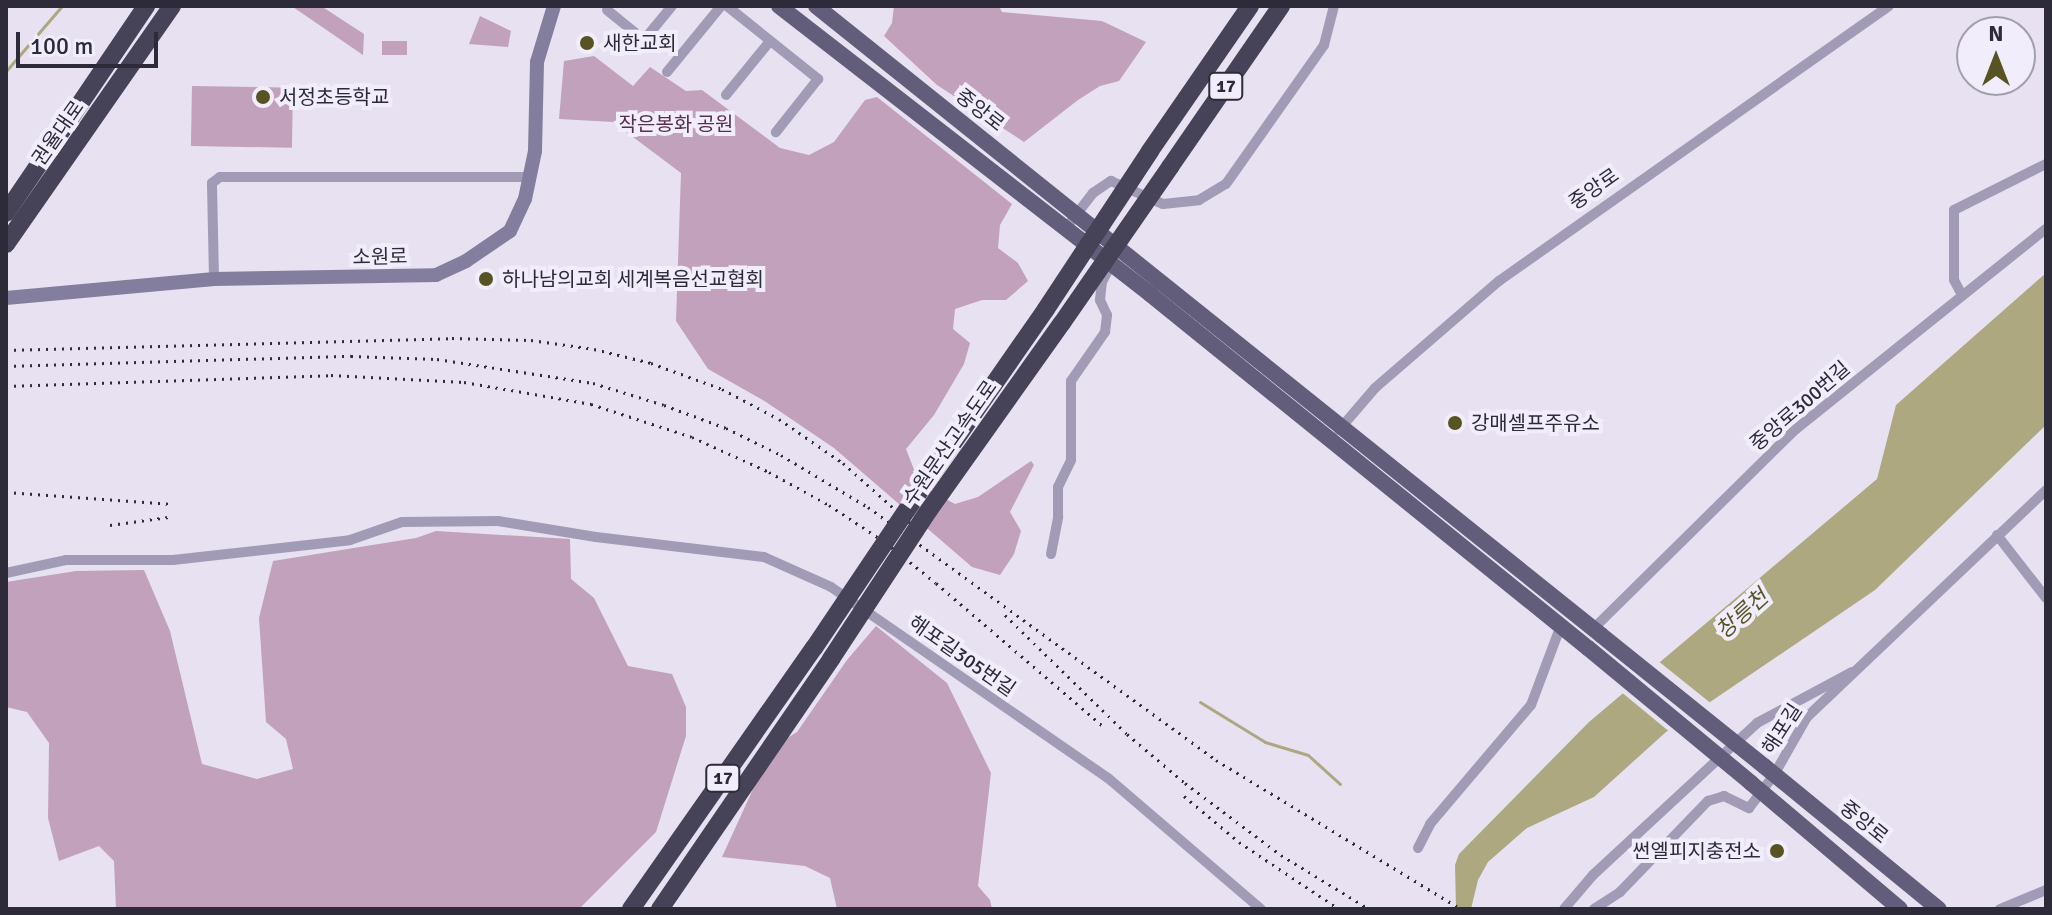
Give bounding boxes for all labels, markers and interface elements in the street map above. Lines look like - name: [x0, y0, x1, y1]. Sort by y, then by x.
- scale bar: [20, 16, 162, 66]
- north arrow: [1956, 16, 2036, 96]
- text: N: [1988, 20, 2004, 47]
- text: 100 m: [30, 31, 93, 61]
- place label: 새한교회: [603, 31, 677, 55]
- marker: 새한교회: [578, 34, 596, 52]
- road number: 17: [1208, 72, 1244, 100]
- street label: 중앙로: [951, 84, 1009, 136]
- place label: 서정초등학교: [279, 85, 389, 109]
- marker: 서정초등학교: [254, 88, 272, 106]
- street label: 권율대로: [27, 96, 89, 170]
- park label: 작은봉화 공원: [619, 112, 733, 136]
- street label: 중앙로: [1565, 163, 1623, 215]
- street label: 소원로: [352, 245, 408, 269]
- place label: 하나남의교회 세계복음선교협회: [502, 267, 764, 291]
- marker: 하나남의교회 세계복음선교협회: [477, 270, 495, 288]
- street label: 중앙로300번길: [1745, 356, 1855, 456]
- street label: 수원문산고속도로: [898, 376, 1002, 510]
- place label: 강매셀프주유소: [1471, 411, 1600, 435]
- marker: 강매셀프주유소: [1446, 414, 1464, 432]
- water label: 창릉천: [1711, 584, 1773, 644]
- street label: 해포길305번길: [904, 610, 1020, 702]
- street label: 해포길: [1757, 699, 1807, 759]
- road number: 17: [705, 764, 741, 792]
- street label: 중앙로: [1835, 795, 1893, 849]
- place label: 썬엘피지충전소: [1632, 839, 1761, 863]
- marker: 썬엘피지충전소: [1768, 842, 1786, 860]

